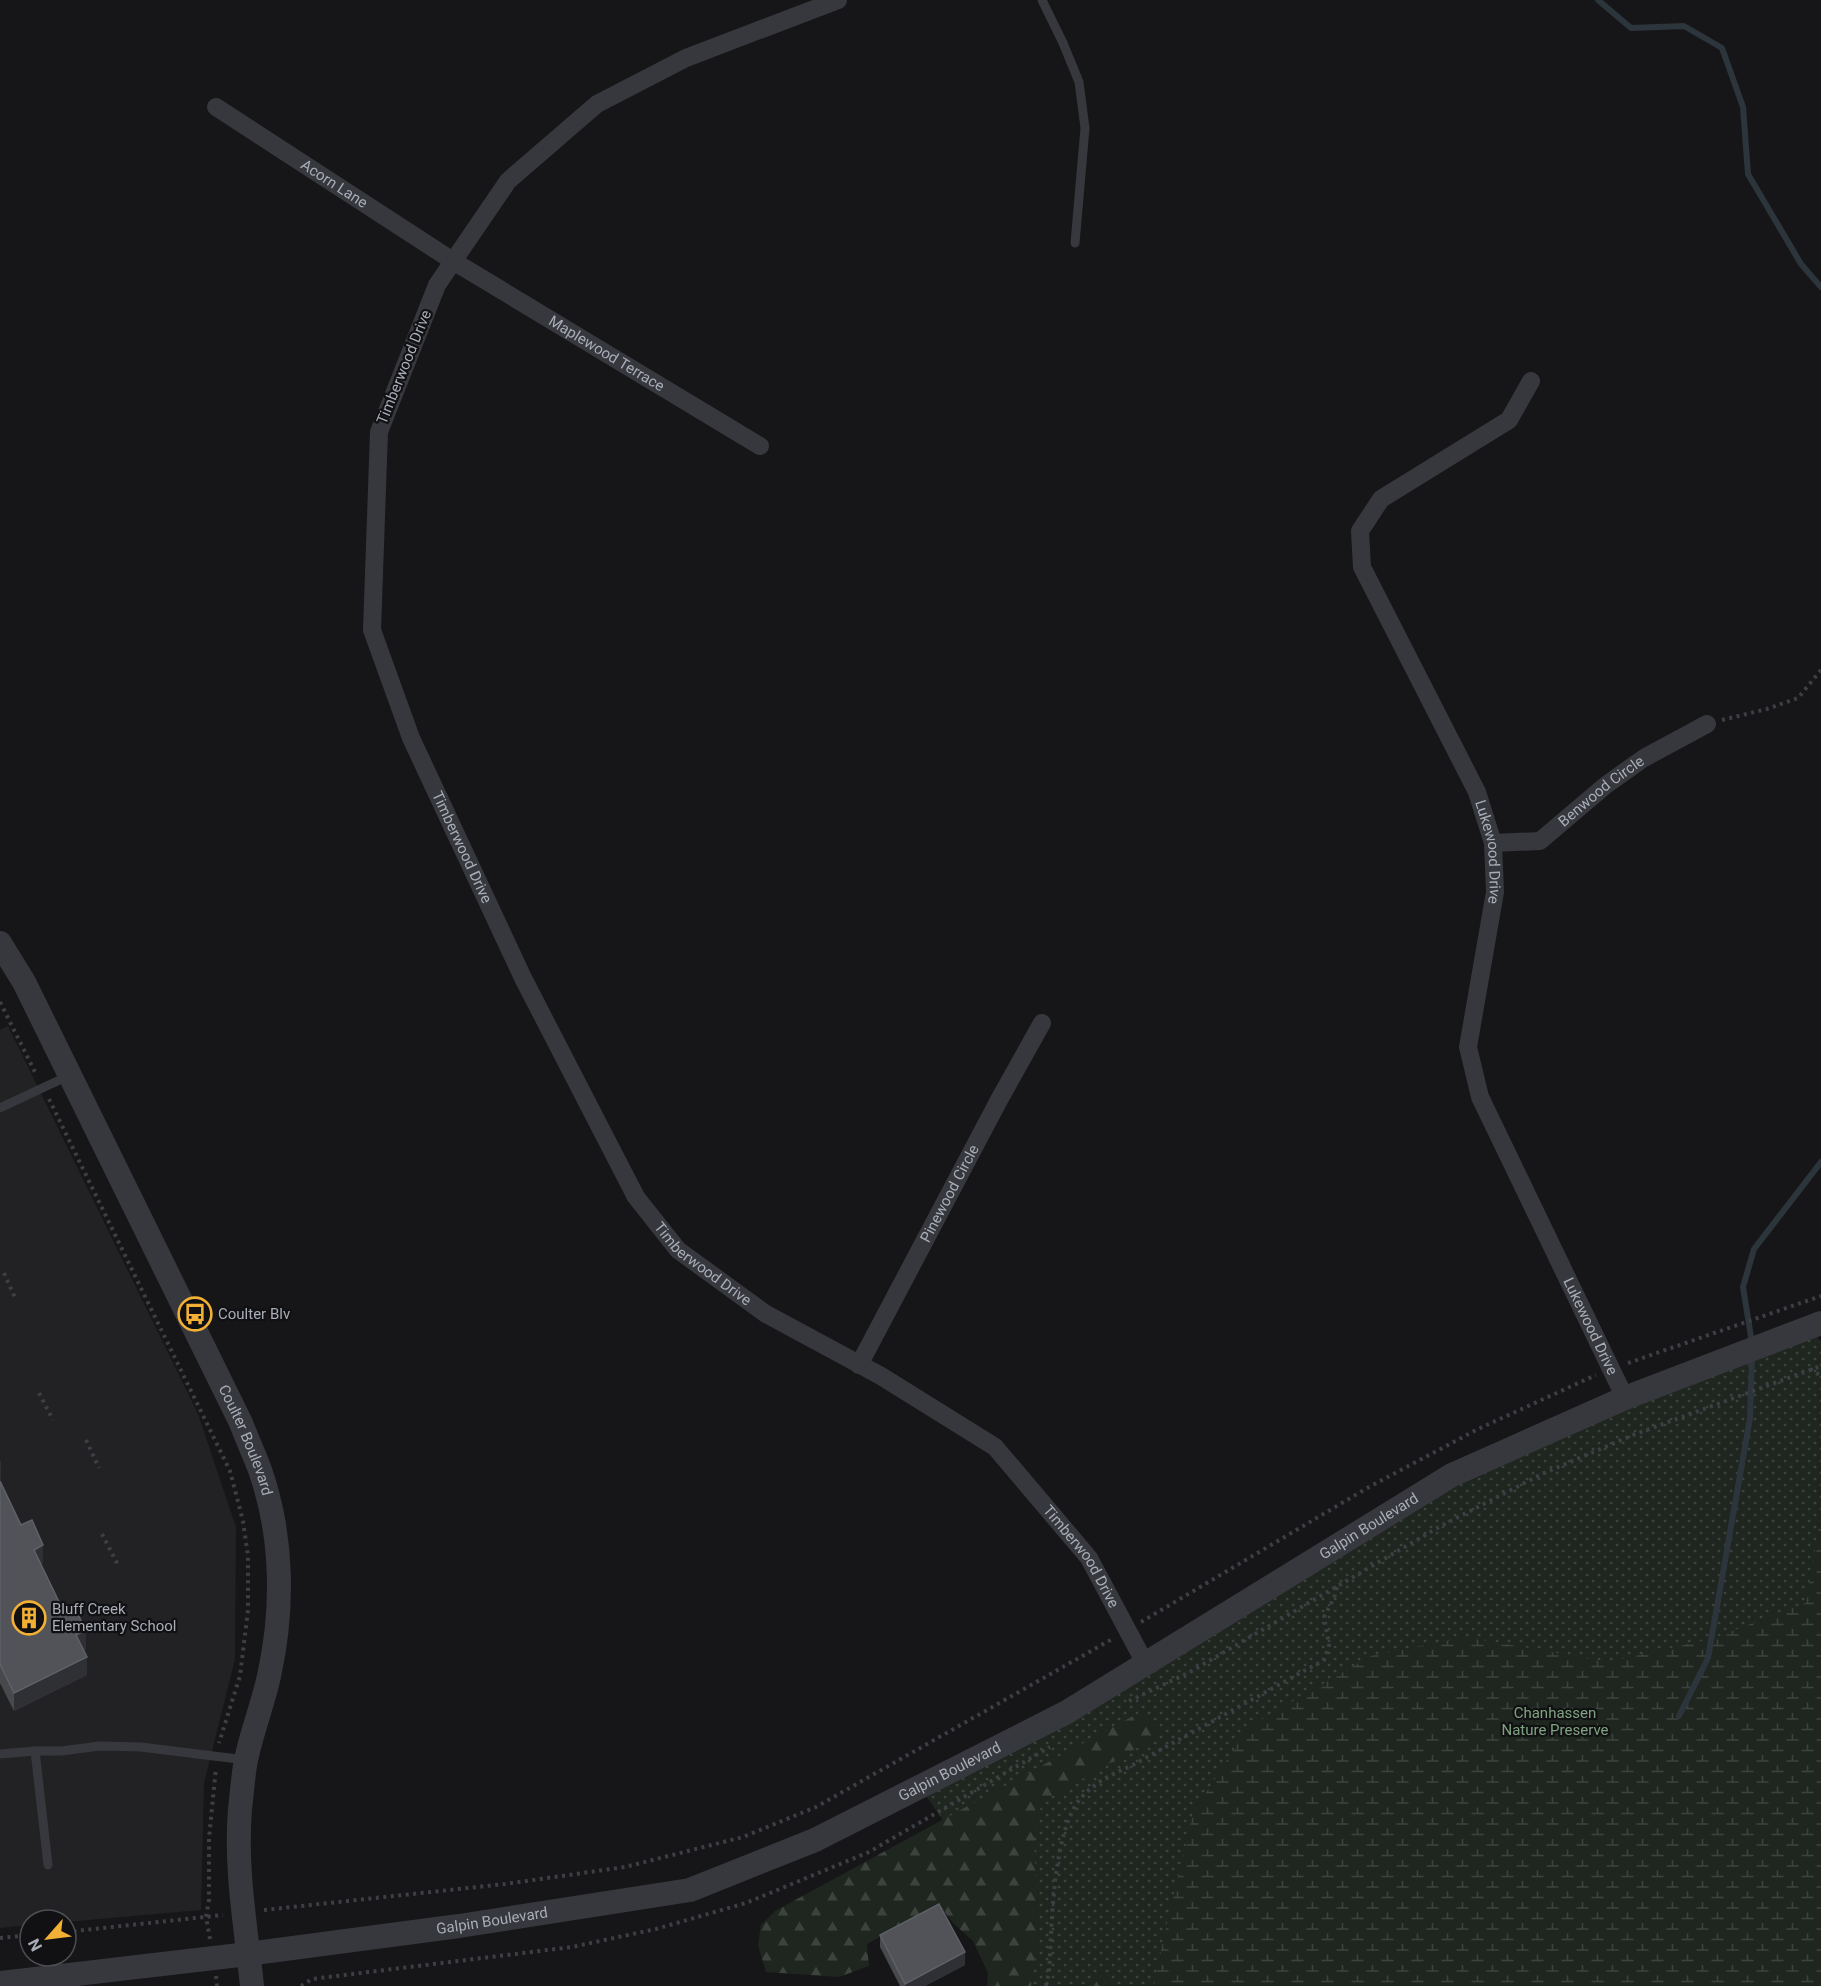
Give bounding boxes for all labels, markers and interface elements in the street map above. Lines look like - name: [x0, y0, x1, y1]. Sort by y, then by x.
- street label: Acorn Lane: [298, 156, 371, 212]
- street label: Timberwood Drive: [373, 307, 435, 427]
- street label: Maplewood Terrace: [546, 312, 668, 395]
- street label: Benwood Circle: [1555, 752, 1647, 830]
- street label: Timberwood Drive: [428, 788, 496, 906]
- street label: Lukewood Drive: [1471, 798, 1504, 906]
- street label: Pinewood Circle: [916, 1142, 983, 1245]
- street label: Timberwood Drive: [650, 1218, 755, 1309]
- street label: Lukewood Drive: [1559, 1275, 1622, 1378]
- bus stop icon: Coulter Blv: [177, 1296, 213, 1332]
- place label: Coulter Blv: [218, 1305, 290, 1323]
- street label: Coulter Boulevard: [215, 1382, 276, 1497]
- street label: Galpin Boulevard: [1316, 1489, 1421, 1563]
- street label: Timberwood Drive: [1039, 1501, 1123, 1611]
- building icon: Bluff Creek Elementary School: [11, 1600, 47, 1636]
- place label: Bluff Creek Elementary School: [52, 1600, 176, 1635]
- park label: Chanhassen Nature Preserve: [1501, 1704, 1609, 1739]
- street label: Galpin Boulevard: [895, 1738, 1004, 1805]
- street label: Galpin Boulevard: [435, 1903, 549, 1938]
- north arrow: [18, 1908, 78, 1968]
- text: N: [24, 1935, 46, 1954]

